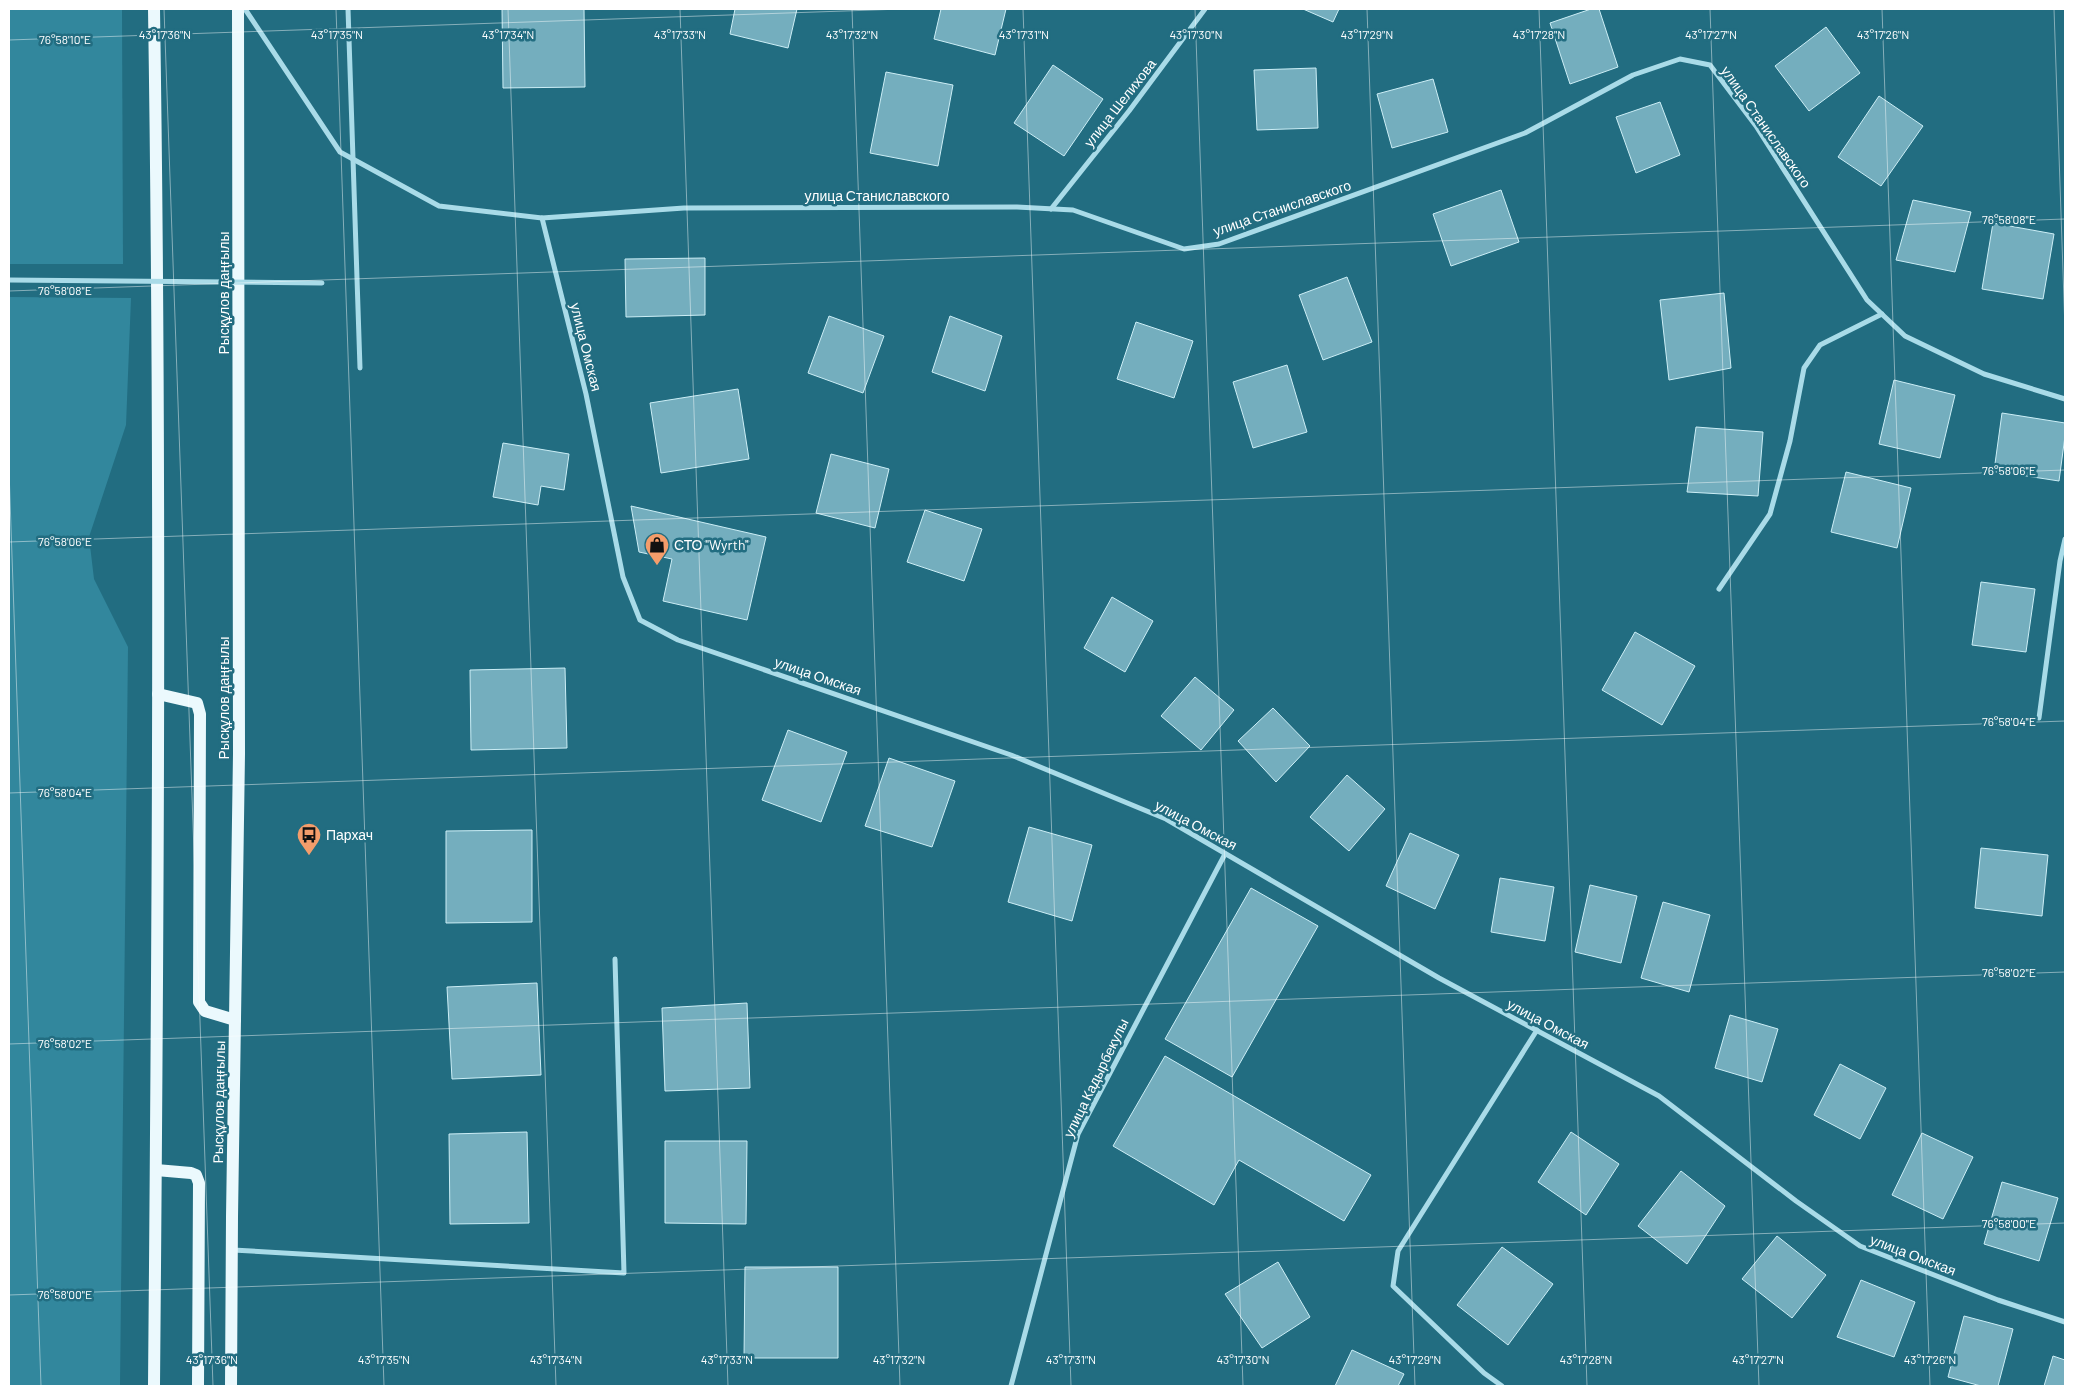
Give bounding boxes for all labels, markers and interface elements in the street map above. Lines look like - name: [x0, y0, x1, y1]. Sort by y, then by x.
- text: 43°17'36"N: [139, 27, 191, 41]
- text: 43°17'35"N: [311, 27, 363, 41]
- text: 43°17'34"N: [482, 27, 534, 41]
- text: 43°17'33"N: [654, 27, 706, 41]
- text: 43°17'32"N: [826, 27, 878, 41]
- text: 43°17'31"N: [999, 27, 1049, 41]
- text: 43°17'30"N: [1169, 27, 1223, 41]
- text: 43°17'29"N: [1341, 27, 1393, 41]
- text: 43°17'28"N: [1513, 27, 1565, 41]
- text: 43°17'27"N: [1685, 27, 1737, 41]
- text: 43°17'26"N: [1857, 27, 1909, 41]
- text: 76°58'10"E: [39, 32, 91, 46]
- street label: улица Шелихова: [1080, 55, 1159, 150]
- street label: улица Станиславского: [1718, 62, 1815, 191]
- street label: улица Станиславского: [1211, 176, 1353, 239]
- street label: улица Станиславского: [805, 187, 950, 204]
- text: 76°58'08"E: [1982, 212, 2036, 226]
- street label: Рысқұлов даңғылы: [215, 232, 232, 354]
- text: 76°58'08"E: [38, 283, 92, 297]
- street label: улица Омская: [567, 301, 606, 393]
- text: 76°58'06"E: [1982, 463, 2036, 477]
- shop icon: СТО "Wyrth": [644, 532, 670, 566]
- text: 76°58'06"E: [38, 534, 92, 548]
- place label: СТО "Wyrth": [674, 536, 749, 553]
- street label: Рысқұлов даңғылы: [215, 637, 232, 759]
- street label: улица Омская: [773, 653, 864, 698]
- text: 76°58'04"E: [1982, 714, 2036, 728]
- text: 76°58'04"E: [38, 785, 92, 799]
- street label: улица Омская: [1152, 796, 1240, 853]
- bus stop icon: Пархач: [296, 822, 322, 856]
- place label: Пархач: [326, 826, 373, 843]
- text: 76°58'02"E: [1982, 965, 2036, 979]
- street label: улица Омская: [1504, 995, 1592, 1052]
- street label: улица Кадырбекулы: [1059, 1016, 1132, 1140]
- text: 76°58'02"E: [38, 1036, 92, 1050]
- street label: Рысқұлов даңғылы: [209, 1040, 228, 1164]
- text: 76°58'00"E: [1982, 1216, 2036, 1230]
- street label: улица Омская: [1868, 1230, 1959, 1279]
- text: 76°58'00"E: [38, 1287, 92, 1301]
- text: 43°17'36"N: [186, 1352, 238, 1366]
- text: 43°17'35"N: [358, 1352, 410, 1366]
- text: 43°17'34"N: [530, 1352, 582, 1366]
- text: 43°17'33"N: [701, 1352, 753, 1366]
- text: 43°17'32"N: [873, 1352, 925, 1366]
- text: 43°17'31"N: [1046, 1352, 1096, 1366]
- text: 43°17'30"N: [1216, 1352, 1270, 1366]
- text: 43°17'29"N: [1389, 1352, 1441, 1366]
- text: 43°17'28"N: [1560, 1352, 1612, 1366]
- text: 43°17'27"N: [1732, 1352, 1784, 1366]
- text: 43°17'26"N: [1904, 1352, 1956, 1366]

